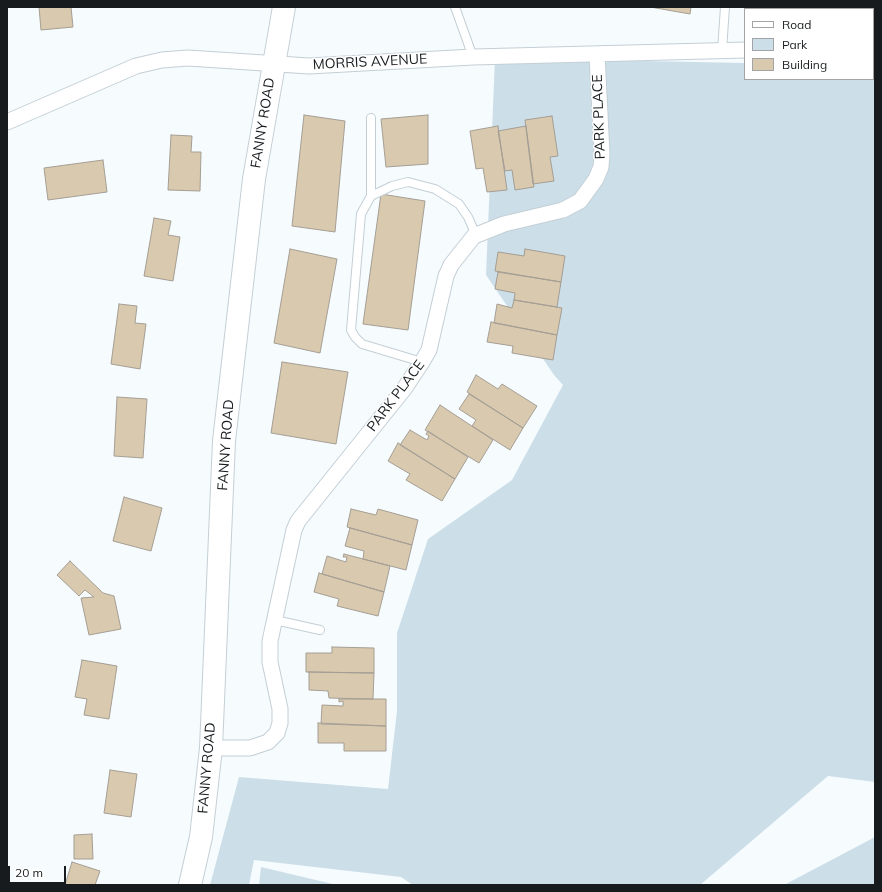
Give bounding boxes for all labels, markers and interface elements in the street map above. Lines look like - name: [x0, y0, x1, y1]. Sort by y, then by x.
- legend: [744, 8, 874, 80]
- text: Road: [782, 17, 811, 32]
- text: Park: [782, 37, 807, 52]
- street label: MORRIS AVENUE: [312, 51, 428, 73]
- text: Building: [782, 57, 827, 72]
- street label: PARK PLACE: [589, 74, 609, 160]
- street label: FANNY ROAD: [248, 77, 278, 169]
- street label: PARK PLACE: [364, 357, 428, 435]
- street label: FANNY ROAD: [214, 399, 238, 491]
- street label: FANNY ROAD: [195, 722, 219, 814]
- scale bar: [10, 858, 68, 884]
- text: 20 m: [15, 865, 43, 880]

